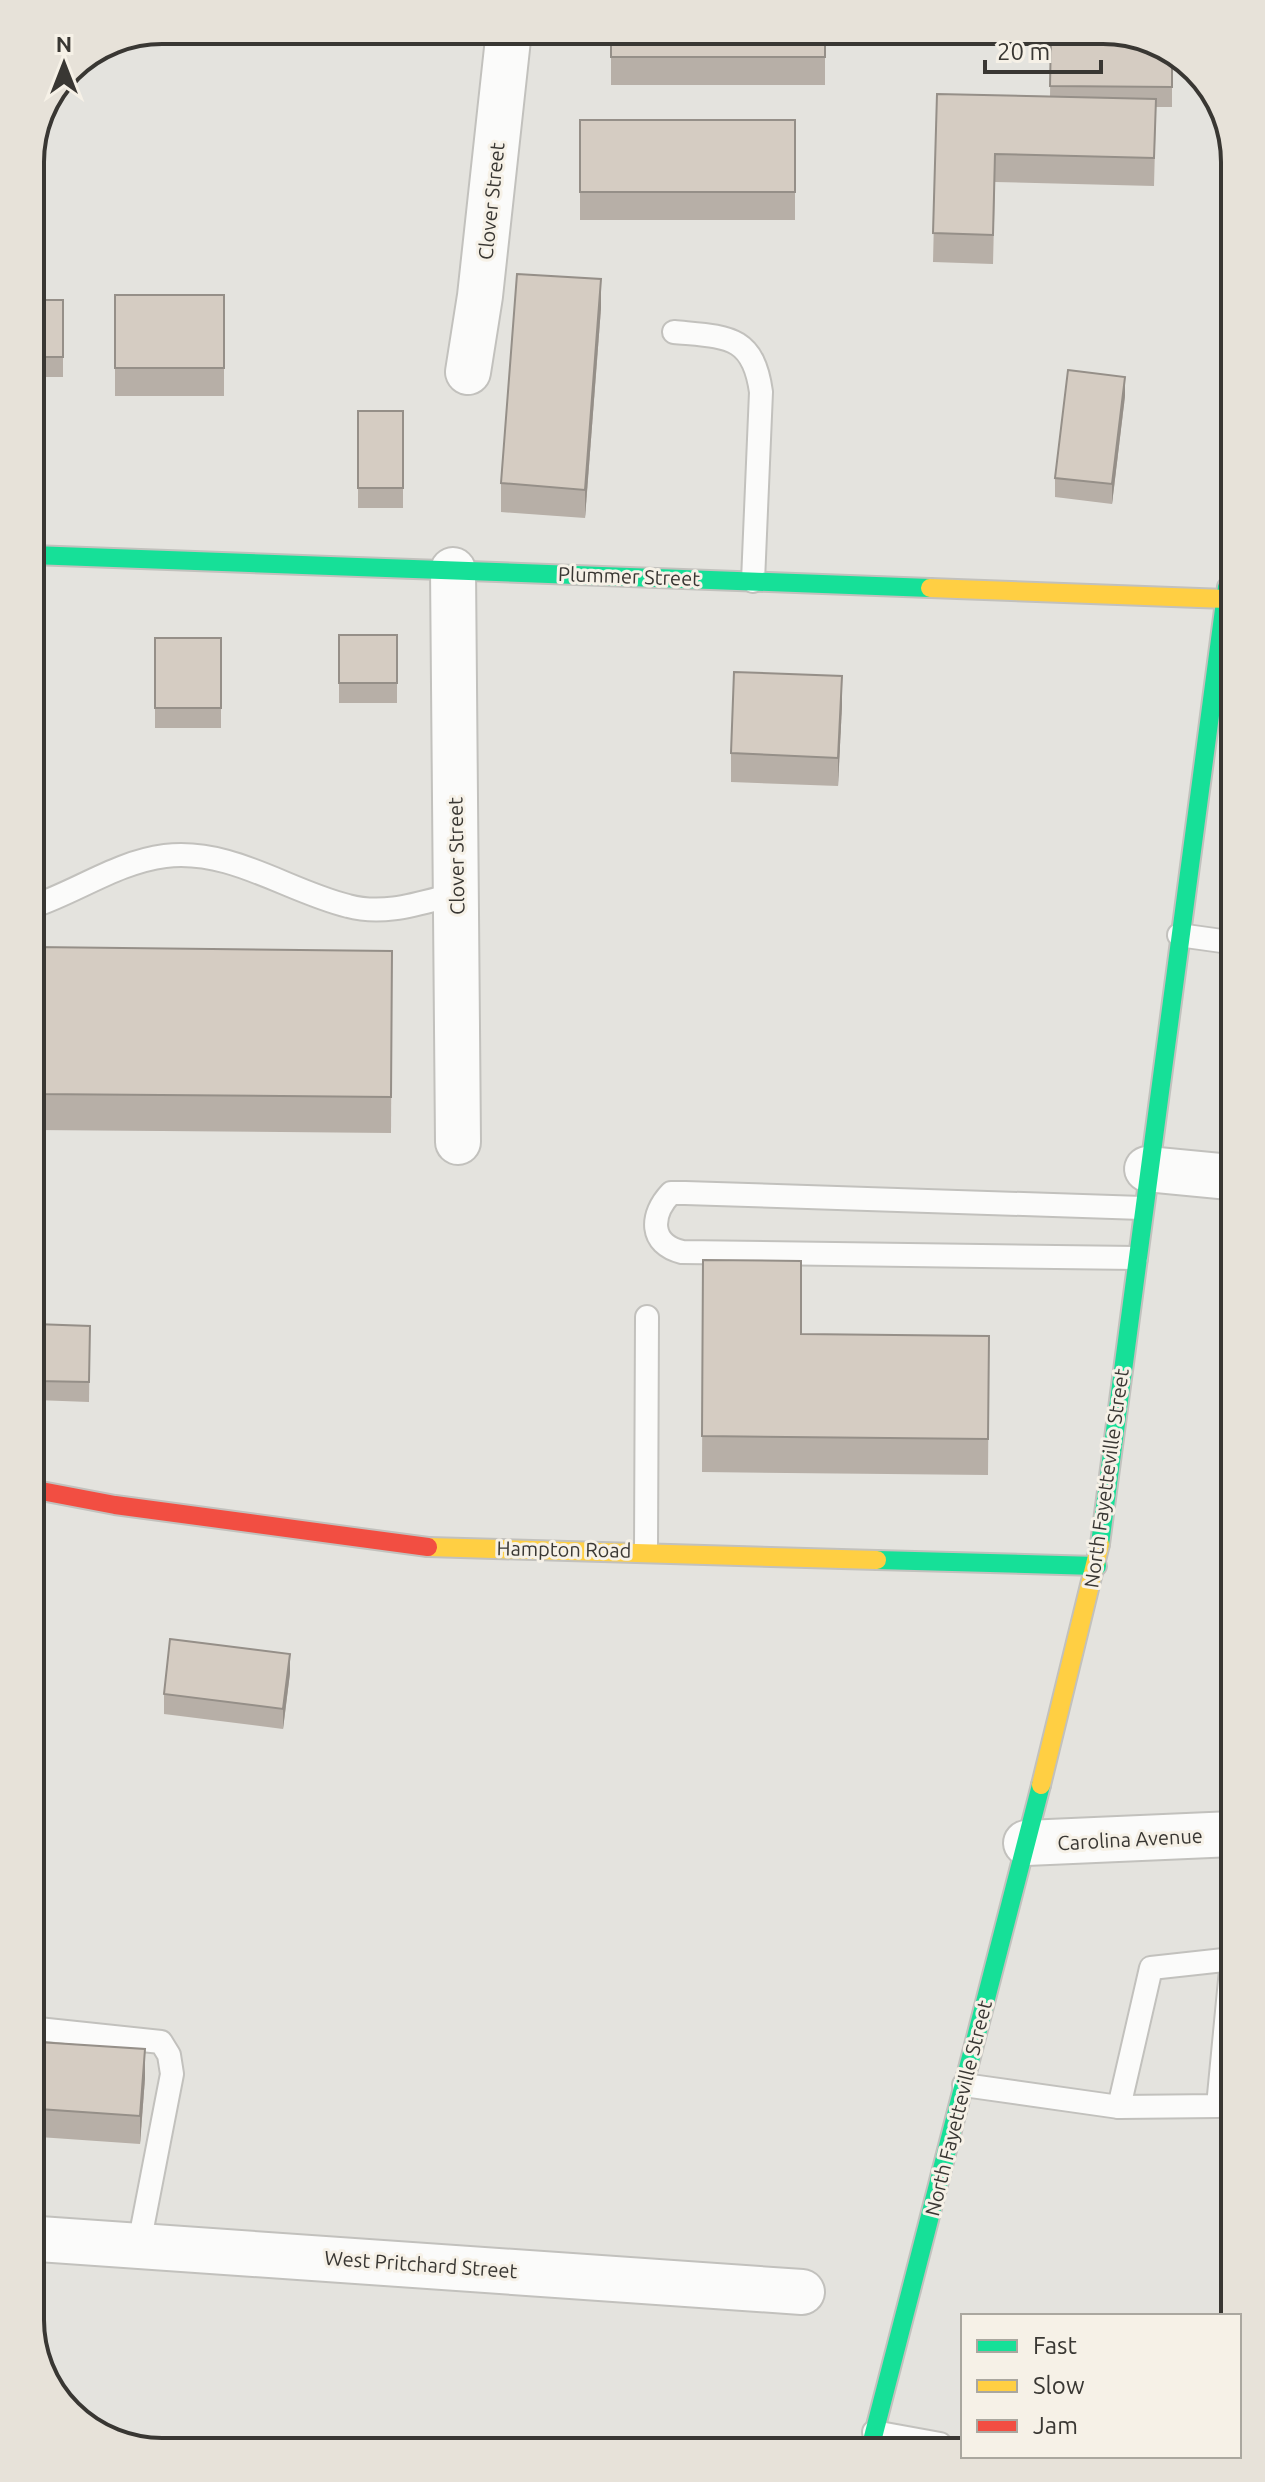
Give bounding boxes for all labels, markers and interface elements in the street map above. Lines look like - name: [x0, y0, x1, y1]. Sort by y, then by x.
- north arrow: [24, 24, 104, 104]
- scale bar: [985, 24, 1101, 74]
- text: N: [56, 31, 72, 56]
- text: 20 m: [997, 38, 1050, 65]
- street label: Clover Street: [473, 141, 509, 261]
- street label: Plummer Street: [558, 562, 701, 590]
- street label: Clover Street: [443, 797, 469, 915]
- street label: North Fayetteville Street: [1079, 1367, 1133, 1589]
- street label: Hampton Road: [496, 1536, 632, 1562]
- street label: Carolina Avenue: [1057, 1824, 1203, 1854]
- street label: North Fayetteville Street: [920, 1998, 996, 2218]
- street label: West Pritchard Street: [324, 2246, 518, 2282]
- legend: [961, 2314, 1241, 2458]
- text: Fast: [1033, 2332, 1077, 2359]
- text: Slow: [1033, 2372, 1085, 2399]
- text: Jam: [1033, 2412, 1078, 2439]

